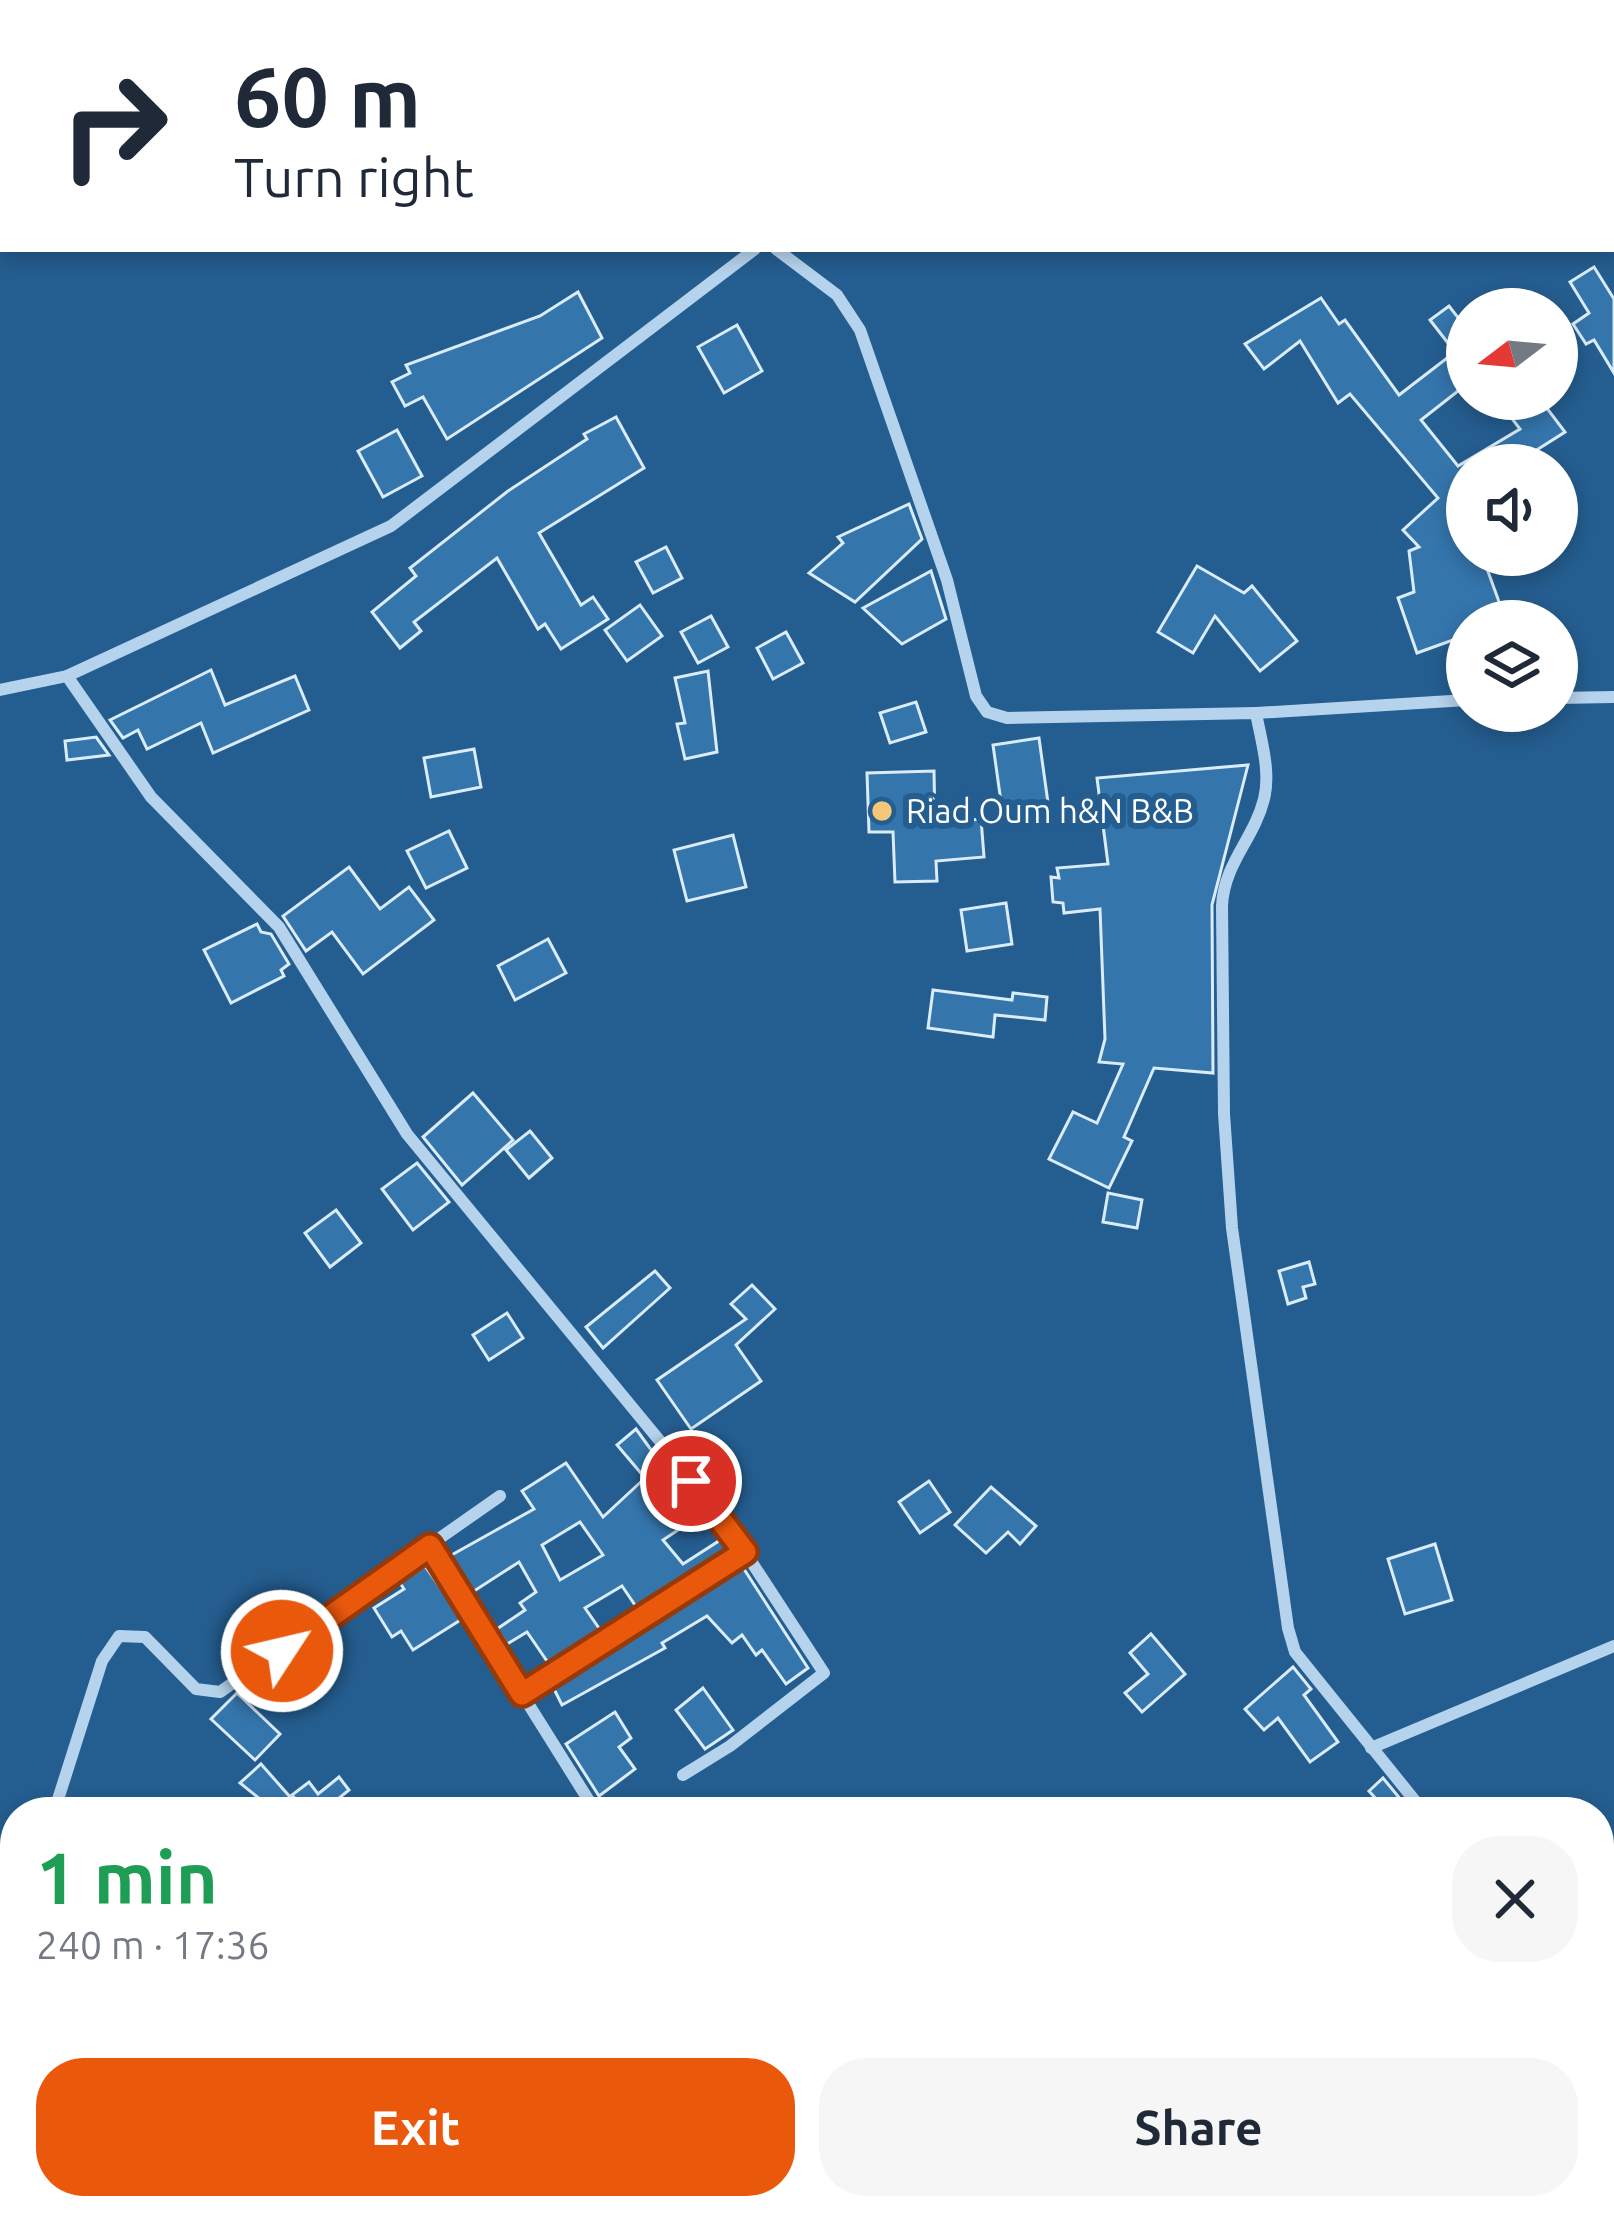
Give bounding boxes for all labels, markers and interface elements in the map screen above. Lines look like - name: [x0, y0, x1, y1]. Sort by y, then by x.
- icon: right: [36, 48, 192, 204]
- text: 60 m: [234, 49, 421, 143]
- text: Turn right: [234, 147, 474, 207]
- north arrow: [1446, 288, 1578, 420]
- map controls: [1446, 288, 1578, 732]
- button: sound: [1446, 444, 1578, 576]
- button: layers: [1446, 600, 1578, 732]
- place label: Riad Oum h&N B&B: [906, 792, 1194, 829]
- marker: Riad Oum h&N B&B: [869, 798, 895, 824]
- pin: [640, 1430, 742, 1532]
- icon: arrive: [658, 1448, 724, 1514]
- position arrow: [219, 1588, 345, 1714]
- button: close: [1452, 1836, 1578, 1962]
- text: 1 min: [36, 1837, 218, 1918]
- text: 240 m · 17:36: [36, 1923, 270, 1966]
- button: Exit: [36, 2058, 795, 2196]
- button: Share: [819, 2058, 1578, 2196]

